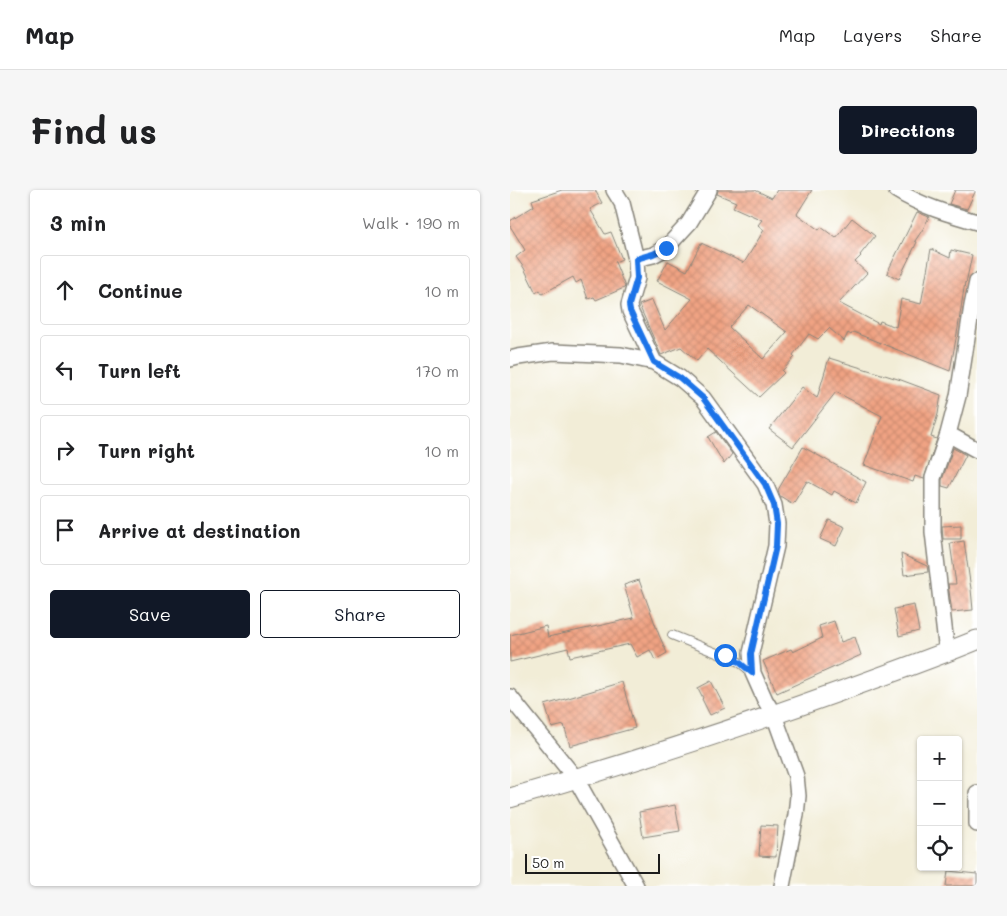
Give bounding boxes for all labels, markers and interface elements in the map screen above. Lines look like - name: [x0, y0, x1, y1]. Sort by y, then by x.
- text: Map: [25, 19, 74, 50]
- text: Map: [779, 23, 815, 47]
- text: Layers: [843, 23, 902, 47]
- text: Share: [930, 23, 982, 47]
- button: Directions: [839, 106, 977, 154]
- text: Find us: [30, 107, 157, 153]
- text: 3 min: [50, 209, 106, 236]
- text: Walk · 190 m: [362, 212, 460, 233]
- route end: [655, 237, 678, 260]
- icon: ahead: [51, 276, 79, 304]
- text: Continue: [98, 278, 183, 303]
- text: 10 m: [424, 280, 459, 301]
- icon: left: [51, 356, 79, 384]
- text: Turn left: [98, 358, 181, 383]
- text: 170 m: [415, 360, 459, 381]
- icon: right: [51, 436, 79, 464]
- text: Turn right: [98, 438, 195, 463]
- text: 10 m: [424, 440, 459, 461]
- icon: arrive: [51, 516, 79, 544]
- text: Arrive at destination: [98, 518, 301, 543]
- button: Save: [50, 590, 250, 638]
- button: Share: [260, 590, 460, 638]
- route start: [714, 644, 737, 667]
- map controls: [917, 736, 962, 871]
- button: +: [917, 736, 962, 781]
- button: −: [917, 781, 962, 826]
- button: locate: [917, 826, 962, 871]
- scale bar: [525, 851, 660, 874]
- text: 50 m: [532, 853, 564, 872]

